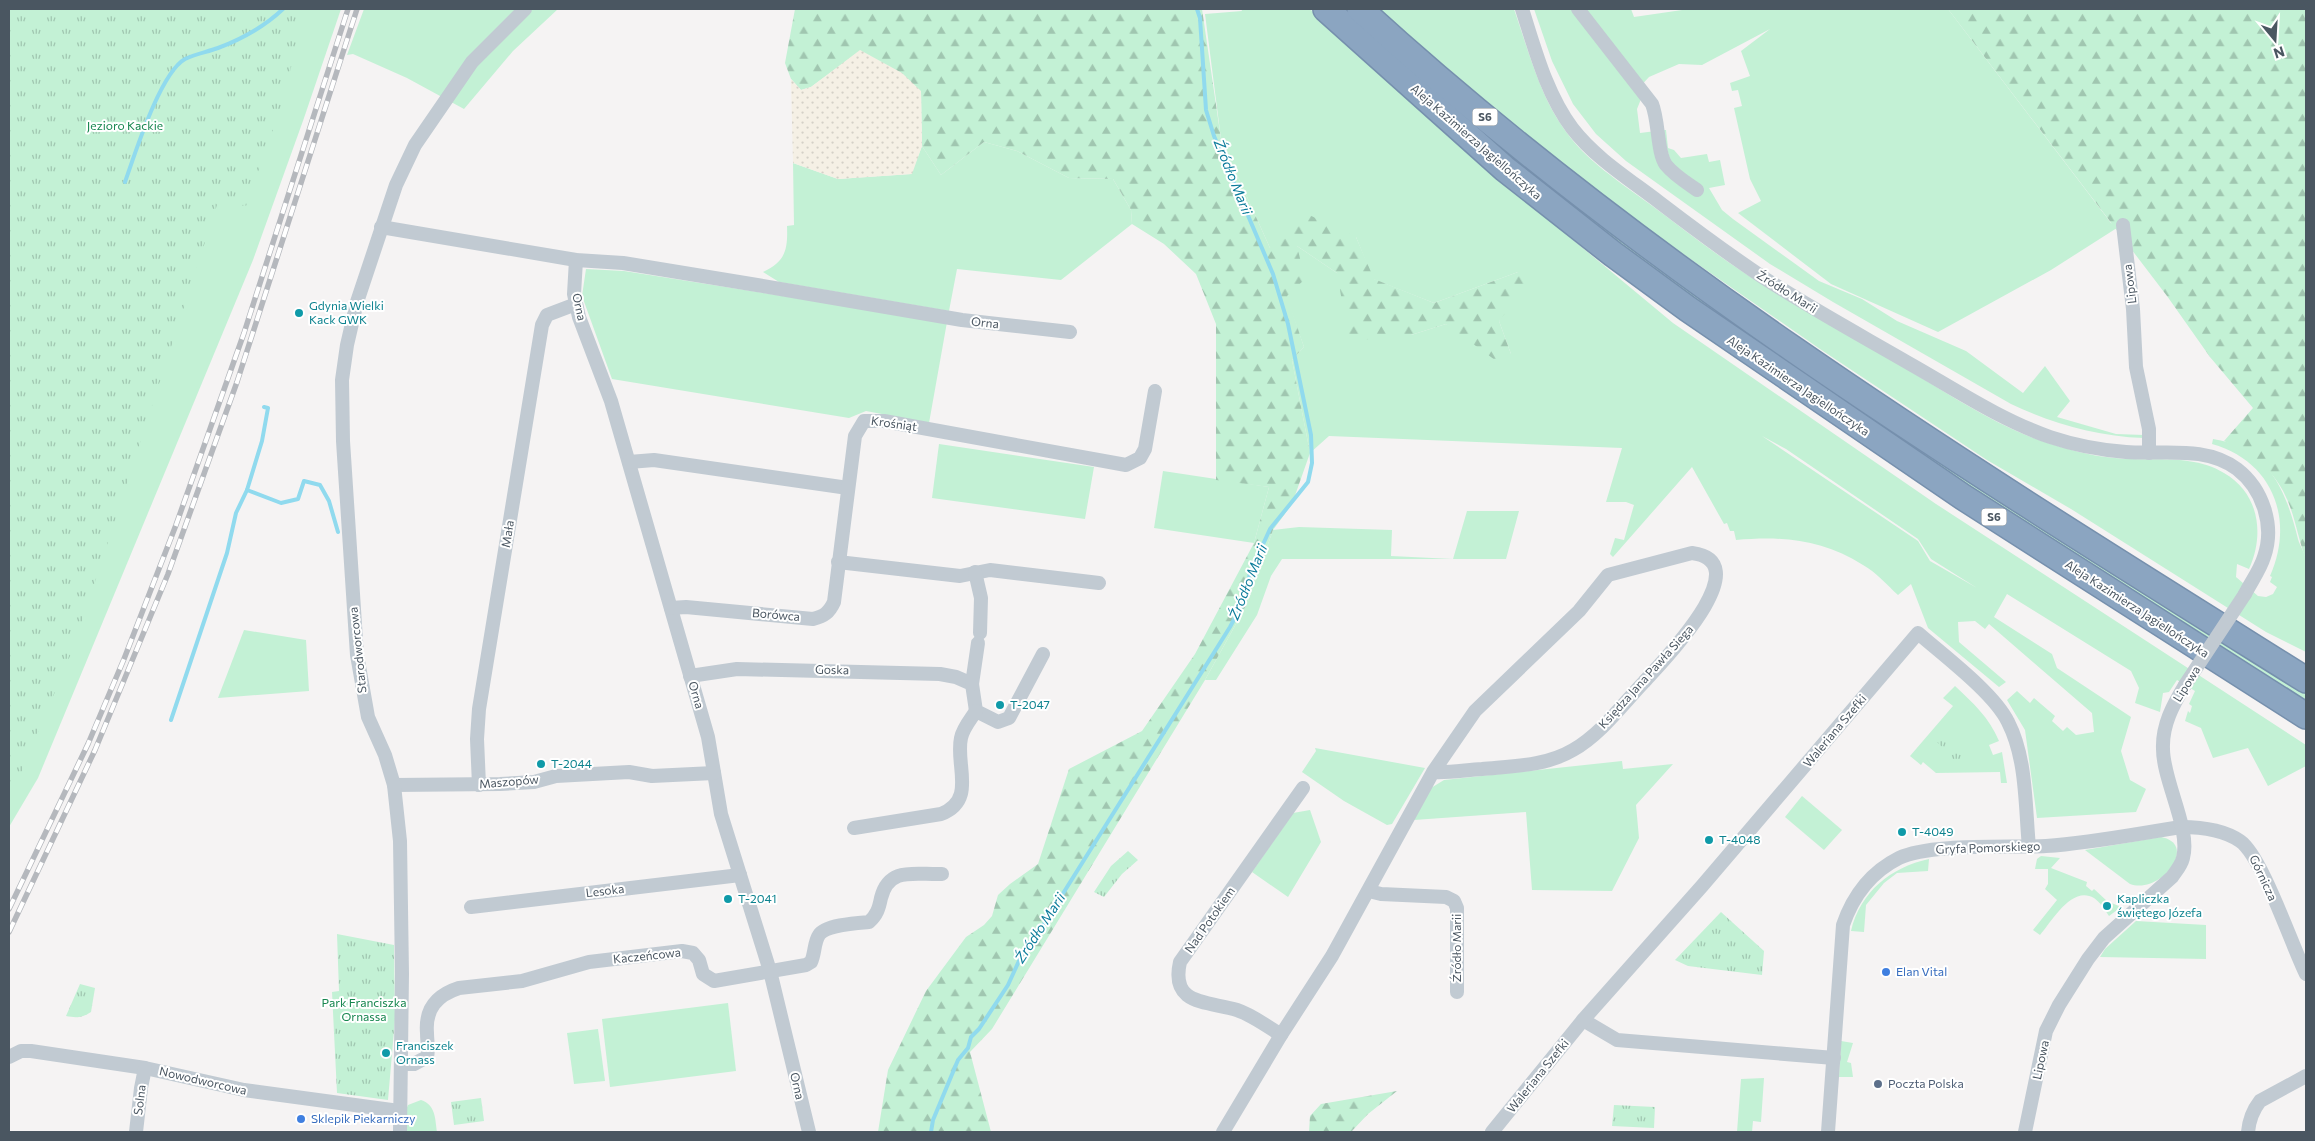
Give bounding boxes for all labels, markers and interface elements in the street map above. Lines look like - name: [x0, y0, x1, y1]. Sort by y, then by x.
- north arrow: [2250, 15, 2300, 65]
- text: N: [2272, 43, 2287, 63]
- street label: Aleja Kazimierza Jagiellończyka: [1408, 81, 1545, 203]
- road number: S6: [1472, 108, 1498, 125]
- park label: Jezioro Kackie: [87, 118, 163, 133]
- water label: Źródło Marii: [1210, 136, 1256, 217]
- street label: Lipowa: [2120, 264, 2138, 305]
- street label: Źródło Marii: [1755, 267, 1820, 315]
- street label: Orna: [570, 292, 590, 322]
- place label: Gdynia Wielki Kack GWK: [309, 298, 384, 326]
- marker: Gdynia Wielki Kack GWK: [293, 307, 305, 319]
- street label: Orna: [971, 314, 1000, 330]
- street label: Aleja Kazimierza Jagiellończyka: [1724, 332, 1872, 439]
- street label: Krośniąt: [870, 413, 918, 433]
- road number: S6: [1982, 508, 2006, 526]
- street label: Mała: [498, 519, 516, 549]
- water label: Źródło Marii: [1224, 541, 1271, 623]
- street label: Aleja Kazimierza Jagiellończyka: [2062, 556, 2212, 661]
- street label: Borówca: [752, 605, 801, 623]
- street label: Starodworcowa: [346, 606, 368, 694]
- street label: Księdza Jana Pawła Siega: [1595, 622, 1696, 732]
- street label: Goska: [815, 662, 849, 676]
- street label: Lipowa: [2170, 663, 2203, 704]
- street label: Orna: [686, 679, 708, 710]
- street label: Waleriana Szefki: [1800, 691, 1869, 769]
- place label: T-2047: [1010, 697, 1050, 711]
- marker: T-2047: [994, 699, 1006, 711]
- place label: T-2044: [551, 756, 592, 770]
- marker: T-2044: [535, 758, 547, 770]
- street label: Maszopów: [478, 771, 540, 791]
- place label: T-4049: [1912, 824, 1954, 838]
- marker: T-4049: [1896, 826, 1908, 838]
- place label: T-4048: [1719, 832, 1761, 846]
- marker: T-4048: [1703, 834, 1715, 846]
- street label: Gryfa Pomorskiego: [1935, 838, 2041, 856]
- street label: Górnicza: [2247, 852, 2281, 903]
- street label: Lesoka: [585, 881, 625, 899]
- street label: Nad Potokiem: [1181, 884, 1237, 955]
- water label: Źródło Marii: [1010, 889, 1069, 967]
- place label: T-2041: [738, 891, 777, 905]
- place label: Kapliczka świętego Józefa: [2117, 891, 2202, 920]
- marker: T-2041: [722, 893, 734, 905]
- marker: Kapliczka świętego Józefa: [2101, 900, 2113, 912]
- street label: Źródło Marii: [1449, 914, 1463, 982]
- street label: Kaczeńcowa: [612, 944, 681, 966]
- place label: Elan Vital: [1896, 964, 1947, 978]
- marker: Elan Vital: [1880, 966, 1892, 978]
- park label: Park Franciszka Ornassa: [321, 995, 407, 1023]
- street label: Waleriana Szefki: [1503, 1036, 1571, 1115]
- place label: Franciszek Ornass: [396, 1038, 454, 1066]
- street label: Lipowa: [2029, 1039, 2051, 1081]
- marker: Franciszek Ornass: [380, 1047, 392, 1059]
- street label: Nowodworcowa: [158, 1063, 248, 1097]
- street label: Orna: [788, 1071, 808, 1101]
- place label: Poczta Polska: [1888, 1076, 1964, 1090]
- marker: Poczta Polska: [1872, 1078, 1884, 1090]
- street label: Solna: [130, 1084, 148, 1116]
- place label: Sklepik Piekarniczy: [311, 1111, 416, 1125]
- marker: Sklepik Piekarniczy: [295, 1113, 307, 1125]

